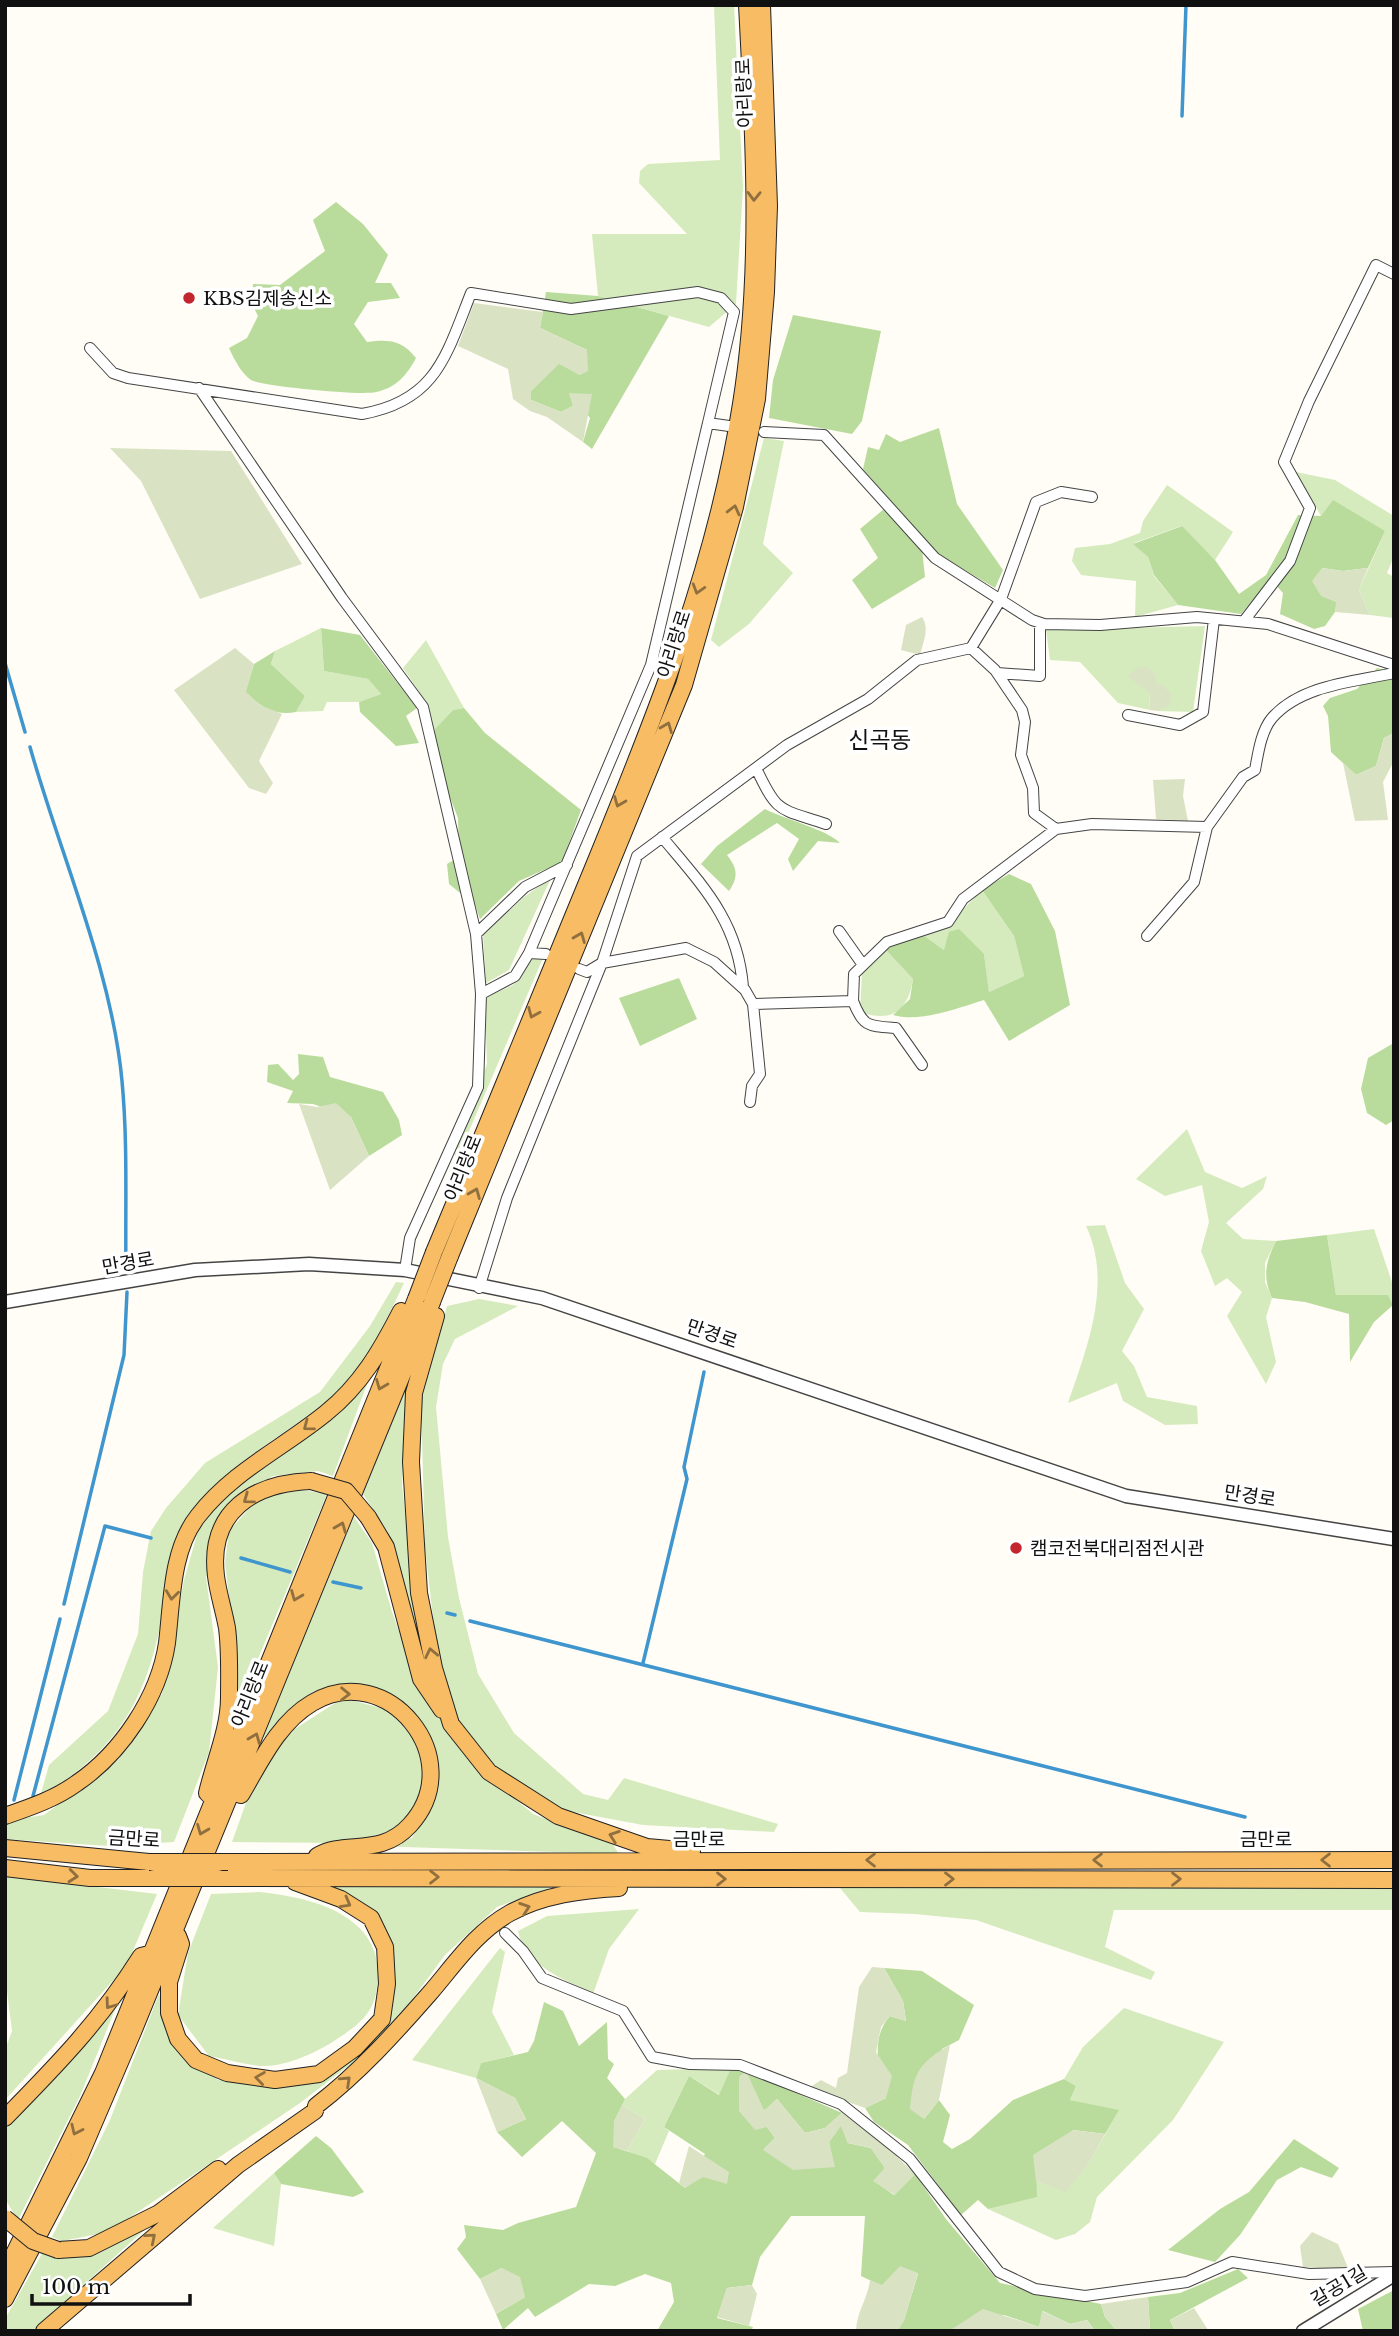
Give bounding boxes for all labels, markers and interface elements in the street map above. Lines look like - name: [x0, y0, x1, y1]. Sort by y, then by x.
- street label: 아리랑로: [731, 58, 757, 128]
- one-way arrow: [746, 191, 762, 202]
- place label: KBS김제송신소: [203, 287, 332, 310]
- marker: KBS김제송신소: [181, 290, 197, 306]
- one-way arrow: [726, 504, 740, 516]
- one-way arrow: [691, 583, 706, 595]
- street label: 아리랑로: [652, 607, 696, 681]
- one-way arrow: [658, 721, 672, 733]
- district label: 신곡동: [848, 726, 912, 754]
- one-way arrow: [614, 796, 628, 808]
- one-way arrow: [572, 932, 586, 944]
- one-way arrow: [528, 1006, 542, 1018]
- street label: 아리랑로: [439, 1131, 487, 1205]
- one-way arrow: [467, 1188, 481, 1200]
- street label: 만경로: [100, 1247, 156, 1279]
- street label: 만경로: [683, 1315, 741, 1353]
- one-way arrow: [376, 1378, 390, 1390]
- one-way arrow: [304, 1418, 316, 1431]
- street label: 만경로: [1222, 1481, 1278, 1511]
- one-way arrow: [243, 1490, 255, 1503]
- one-way arrow: [332, 1522, 346, 1534]
- place label: 캠코전북대리점전시관: [1030, 1537, 1205, 1560]
- marker: 캠코전북대리점전시관: [1008, 1540, 1024, 1556]
- one-way arrow: [291, 1589, 305, 1601]
- one-way arrow: [165, 1590, 180, 1601]
- one-way arrow: [425, 1647, 440, 1659]
- street label: 아리랑로: [226, 1657, 274, 1731]
- one-way arrow: [340, 1686, 351, 1701]
- one-way arrow: [247, 1732, 261, 1745]
- one-way arrow: [196, 1823, 210, 1835]
- street label: 금만로: [107, 1826, 161, 1852]
- street label: 금만로: [673, 1828, 725, 1851]
- street label: 금만로: [1240, 1828, 1292, 1851]
- one-way arrow: [609, 1830, 621, 1844]
- one-way arrow: [865, 1852, 875, 1868]
- one-way arrow: [1092, 1852, 1103, 1868]
- one-way arrow: [1320, 1852, 1330, 1868]
- one-way arrow: [67, 1868, 79, 1883]
- one-way arrow: [429, 1869, 439, 1885]
- one-way arrow: [717, 1871, 727, 1887]
- one-way arrow: [944, 1871, 955, 1887]
- one-way arrow: [1172, 1871, 1182, 1887]
- one-way arrow: [339, 1895, 351, 1908]
- one-way arrow: [519, 1902, 531, 1916]
- one-way arrow: [106, 1996, 118, 2009]
- one-way arrow: [255, 2070, 266, 2085]
- one-way arrow: [338, 2077, 351, 2090]
- one-way arrow: [70, 2123, 84, 2135]
- one-way arrow: [142, 2234, 155, 2246]
- street label: 갈공1길: [1307, 2260, 1371, 2312]
- scale bar: [32, 2262, 189, 2306]
- text: 100 m: [42, 2274, 110, 2300]

